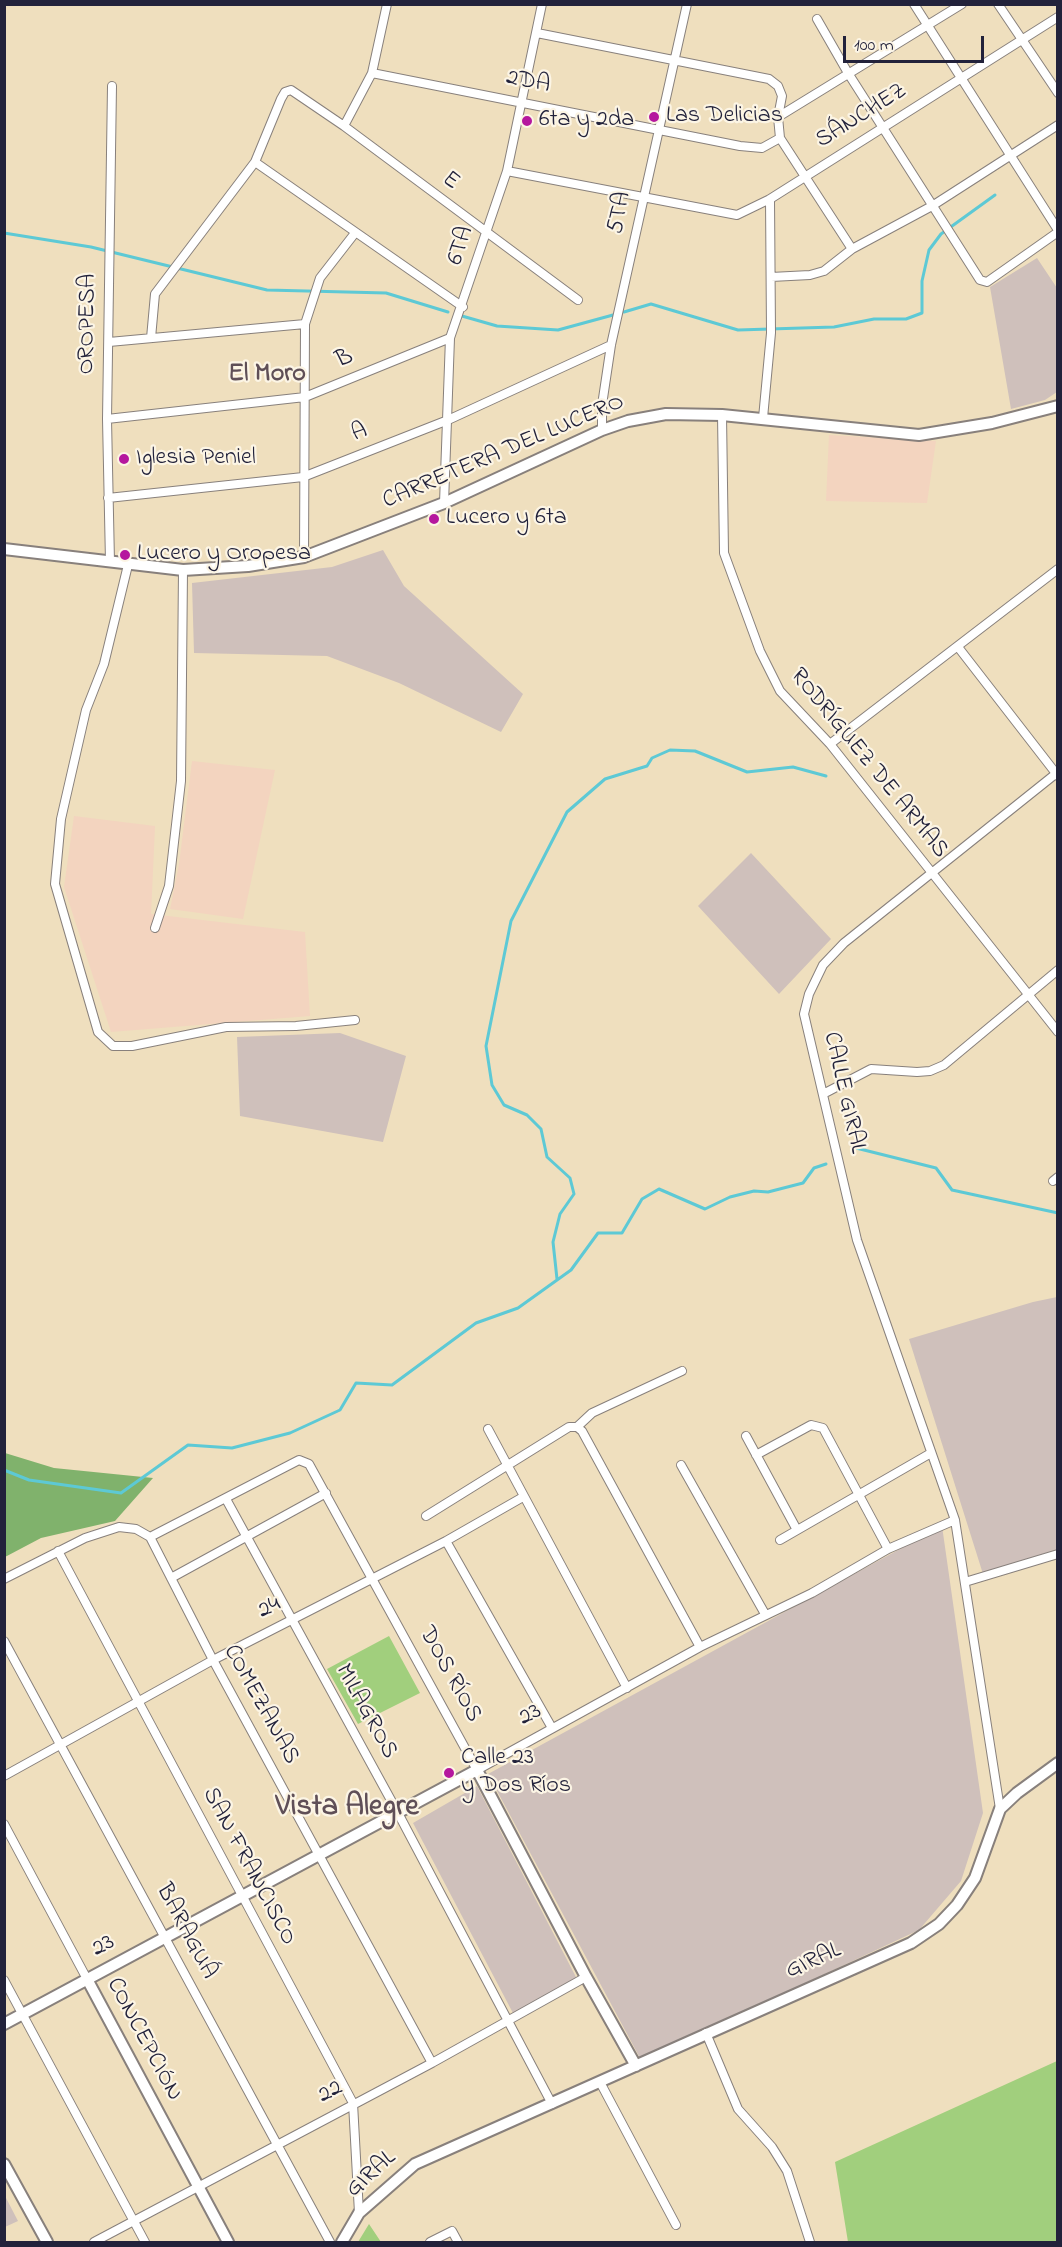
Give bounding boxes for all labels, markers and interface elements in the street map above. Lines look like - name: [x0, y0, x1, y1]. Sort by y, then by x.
- scale bar: [846, 24, 987, 62]
- text: 100 m: [854, 33, 894, 59]
- street label: 2DA: [503, 65, 553, 101]
- street label: SÁNCHEZ: [811, 78, 913, 156]
- place label: Las Delicias: [666, 103, 783, 131]
- place label: 6ta y 2da: [539, 107, 634, 135]
- marker: Las Delicias: [647, 110, 661, 124]
- marker: 6ta y 2da: [520, 114, 534, 128]
- street label: E: [436, 166, 464, 198]
- street label: 5TA: [603, 190, 639, 236]
- street label: 6TA: [442, 223, 482, 269]
- street label: OROPESA: [74, 273, 104, 375]
- street label: B: [332, 344, 358, 376]
- district label: El Moro: [228, 360, 306, 392]
- street label: CARRETERA DEL LUCERO: [379, 389, 629, 517]
- street label: A: [348, 418, 372, 450]
- place label: Iglesia Peniel: [136, 445, 256, 473]
- marker: Iglesia Peniel: [117, 452, 131, 466]
- place label: Lucero y 6ta: [446, 505, 567, 533]
- marker: Lucero y 6ta: [427, 512, 441, 526]
- place label: Lucero y Oropesa: [137, 541, 311, 569]
- marker: Lucero y Oropesa: [118, 548, 132, 562]
- street label: RODRÍGUEZ DE ARMAS: [782, 663, 954, 865]
- street label: CALLE GIRAL: [815, 1029, 871, 1157]
- street label: 24: [254, 1591, 286, 1627]
- street label: DOS RÍOS: [411, 1622, 487, 1728]
- street label: COMEZANAS: [215, 1640, 305, 1770]
- street label: MILAGROS: [327, 1660, 403, 1764]
- street label: 23: [514, 1698, 548, 1734]
- place label: Calle 23 y Dos Ríos: [461, 1745, 571, 1801]
- marker: Calle 23 y Dos Ríos: [442, 1766, 456, 1780]
- street label: SAN FRANCISCO: [194, 1783, 302, 1951]
- district label: Vista Alegre: [275, 1791, 419, 1827]
- street label: BARAGUÁ: [148, 1879, 222, 1985]
- street label: 23: [88, 1929, 120, 1965]
- street label: GIRAL: [782, 1937, 846, 1987]
- street label: CONCEPCIÓN: [99, 1973, 187, 2107]
- street label: 22: [314, 2075, 348, 2111]
- street label: GIRAL: [341, 2145, 403, 2205]

